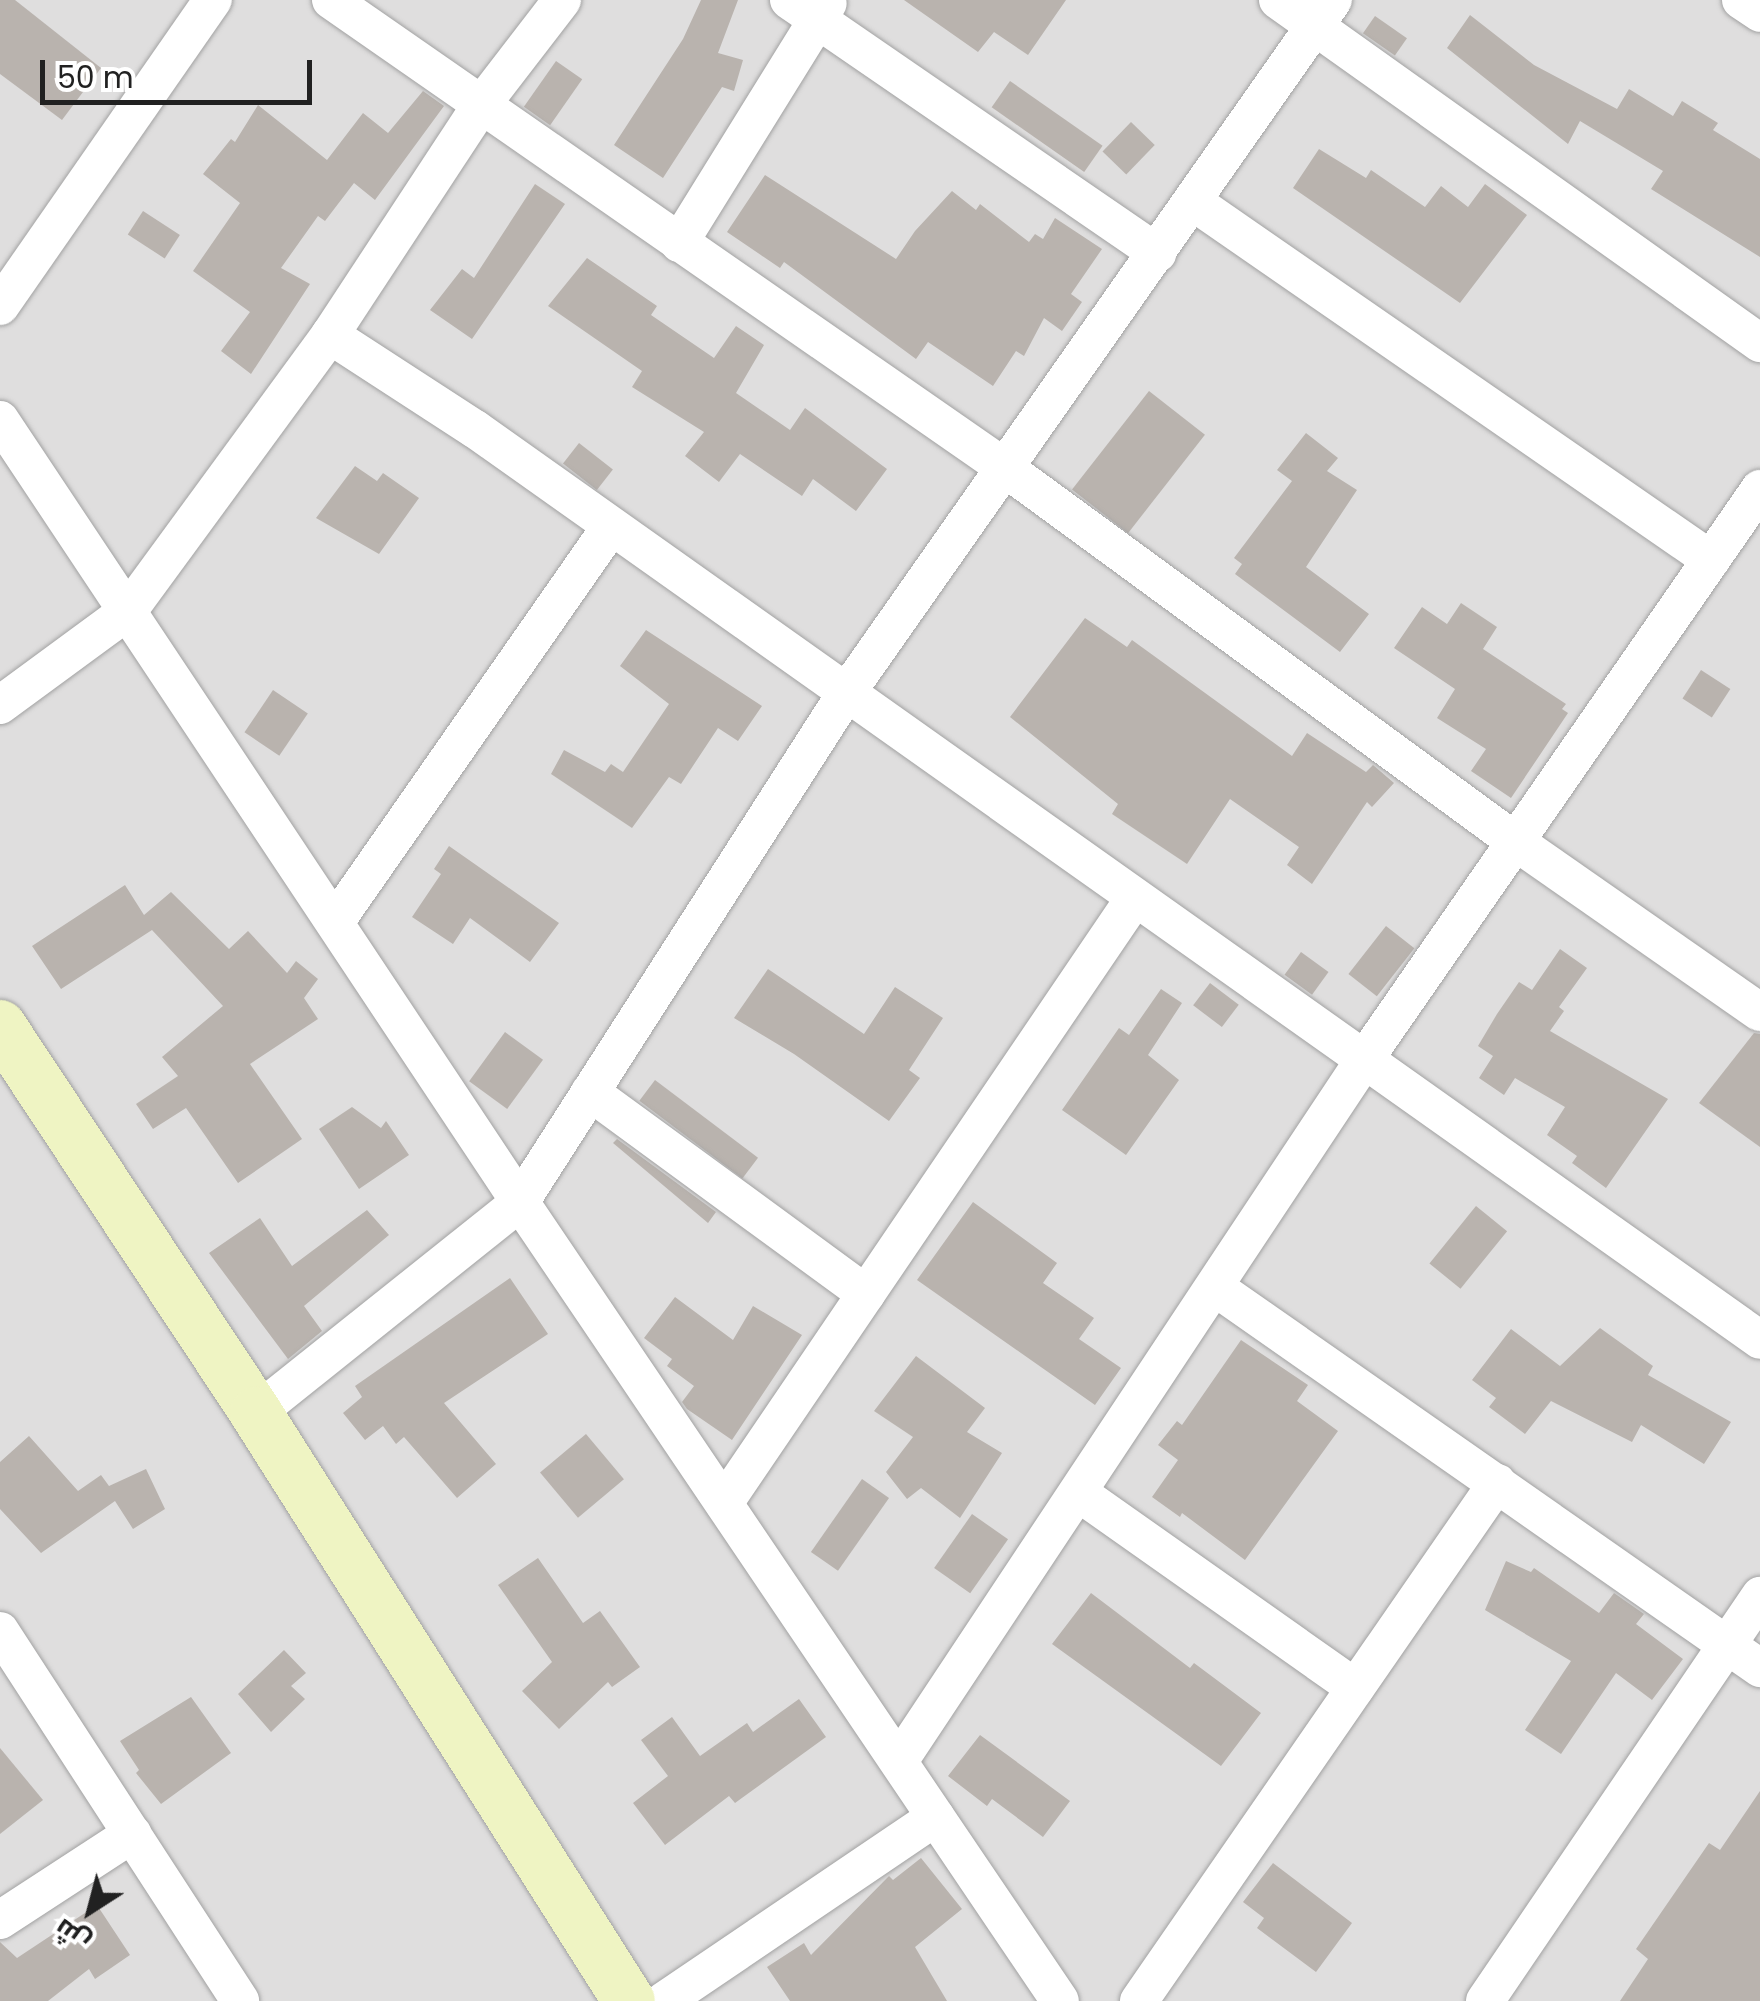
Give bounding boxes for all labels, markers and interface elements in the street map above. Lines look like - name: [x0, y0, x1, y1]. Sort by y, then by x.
- scale bar: [45, 40, 318, 102]
- text: 50 m: [57, 56, 134, 99]
- north arrow: [40, 1861, 140, 1961]
- text: ش: [46, 1909, 98, 1962]

